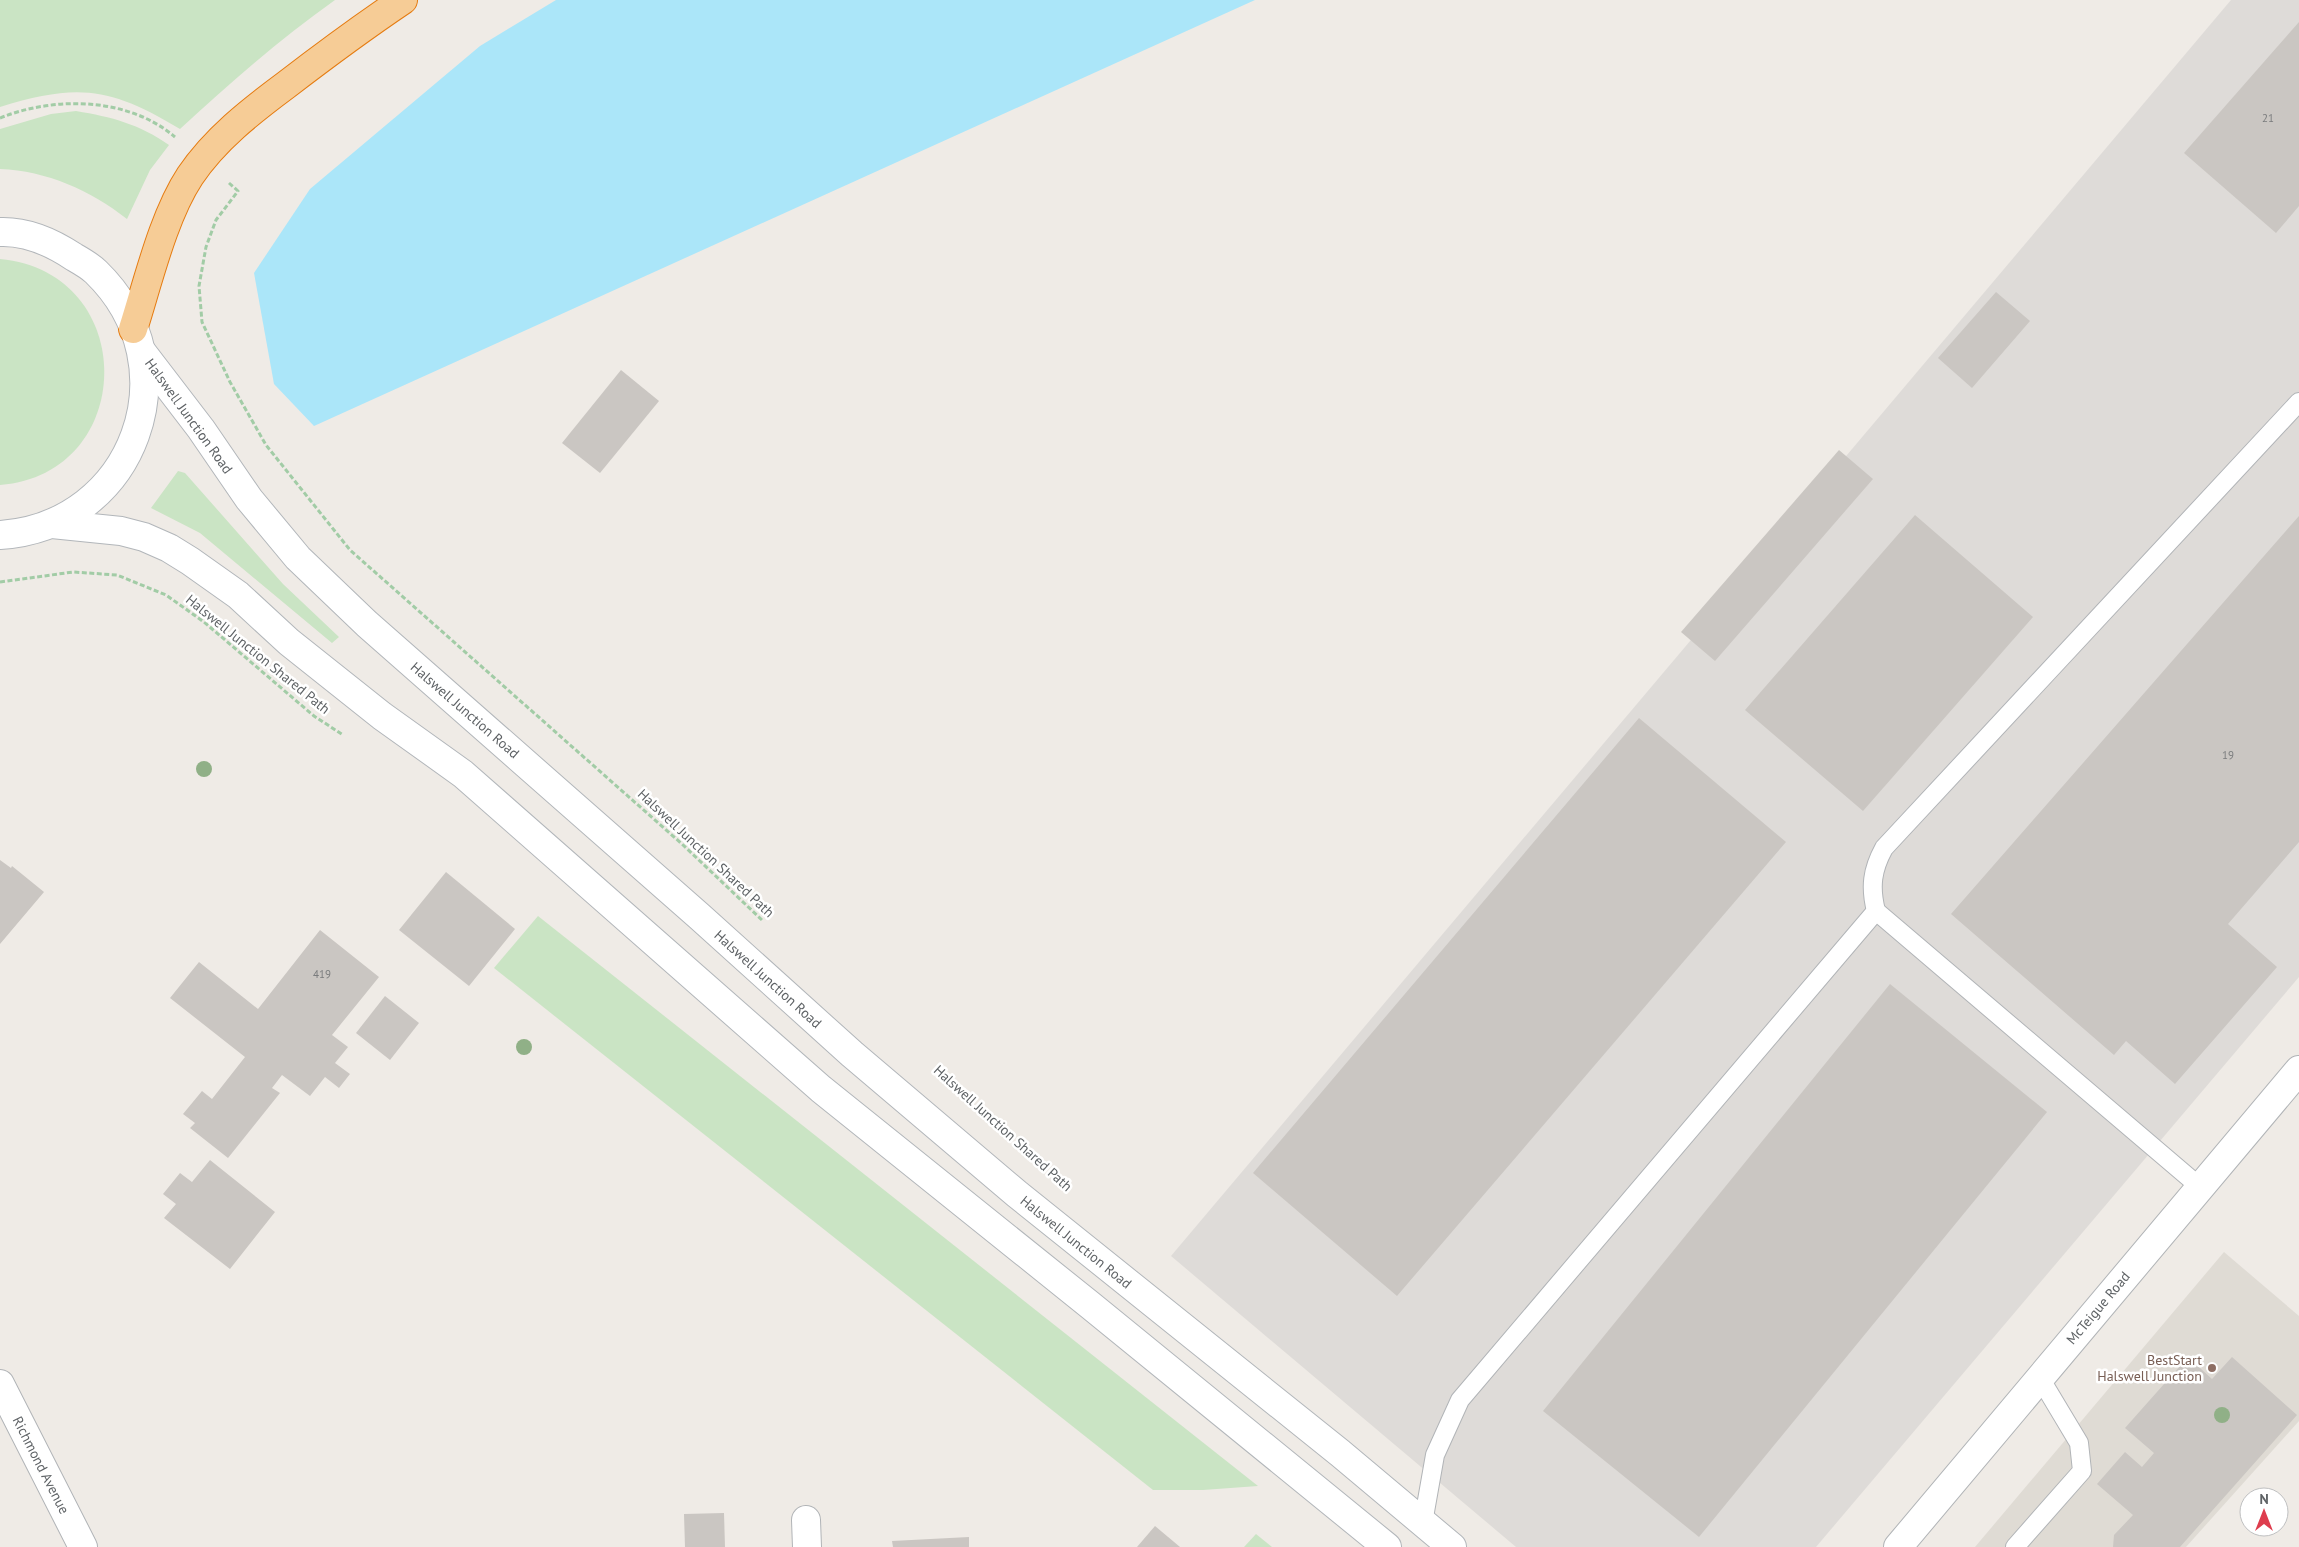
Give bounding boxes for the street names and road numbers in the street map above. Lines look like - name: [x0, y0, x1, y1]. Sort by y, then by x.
- street label: Halswell Junction Road: [141, 355, 237, 477]
- street label: Halswell Junction Shared Path: [182, 590, 334, 718]
- street label: Halswell Junction Road: [407, 658, 523, 762]
- street label: Halswell Junction Shared Path: [634, 785, 778, 921]
- street label: Halswell Junction Road: [711, 926, 825, 1032]
- street label: Halswell Junction Shared Path: [930, 1061, 1076, 1195]
- street label: Halswell Junction Road: [1017, 1192, 1135, 1292]
- street label: McTeigue Road: [2062, 1268, 2134, 1348]
- street label: Richmond Avenue: [9, 1413, 73, 1517]

